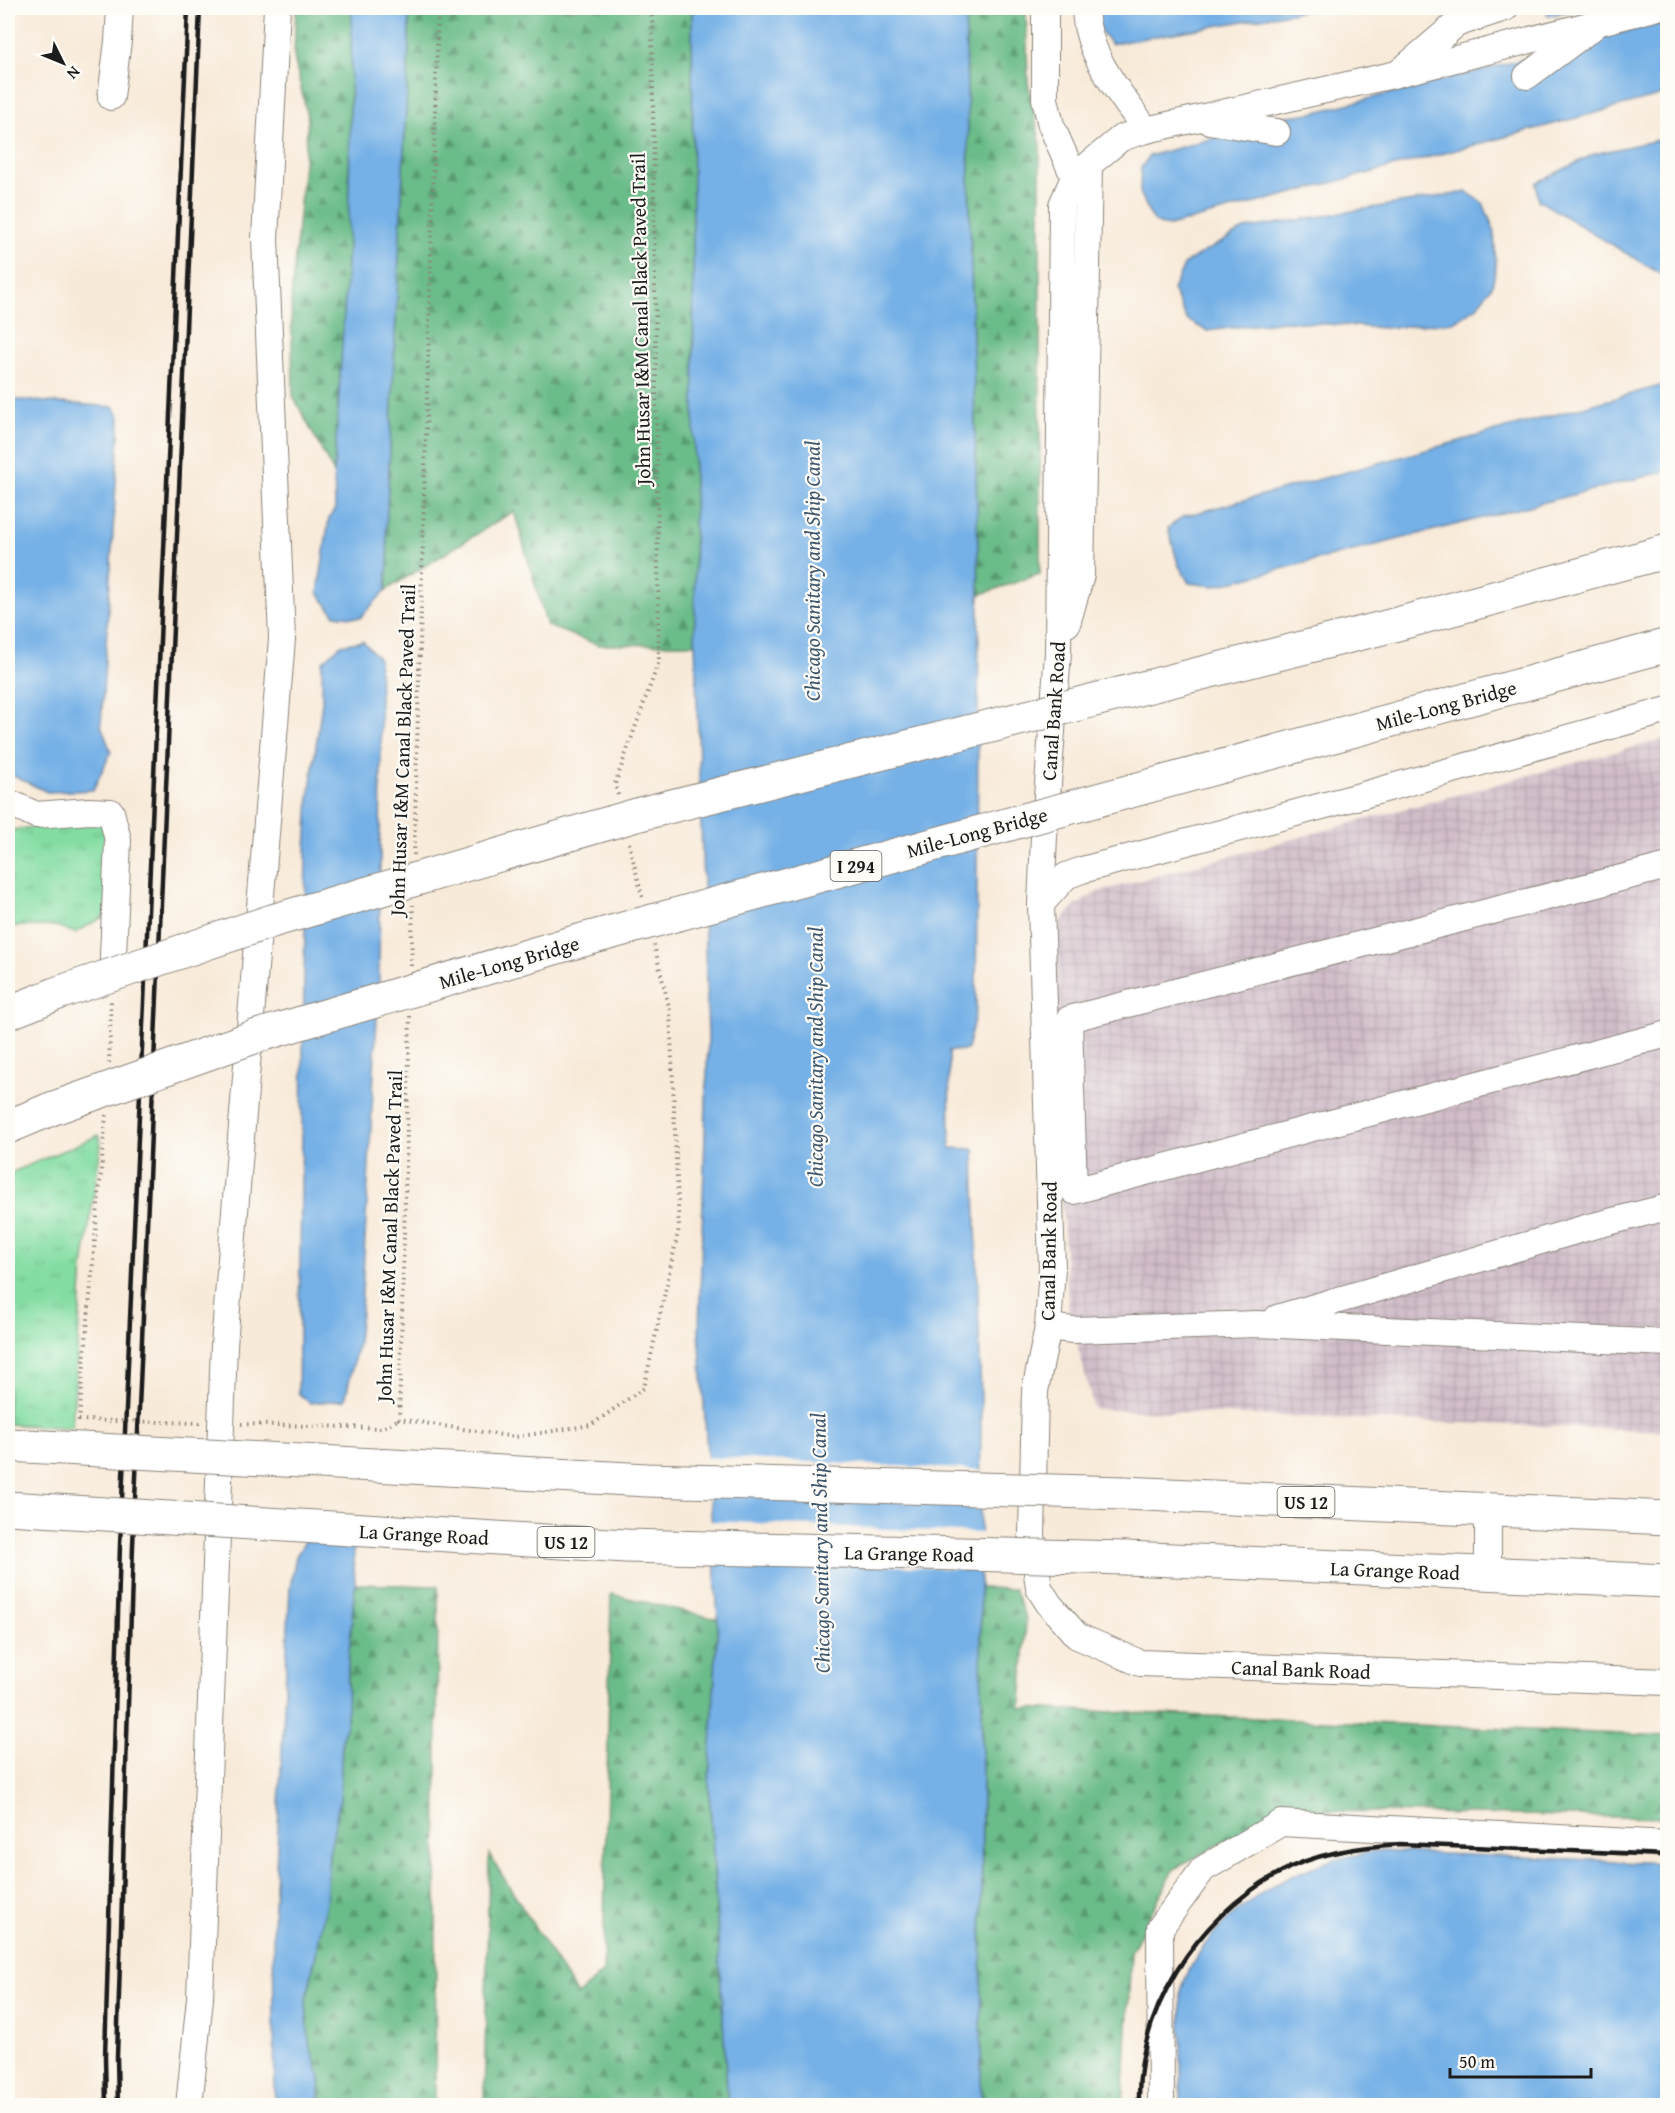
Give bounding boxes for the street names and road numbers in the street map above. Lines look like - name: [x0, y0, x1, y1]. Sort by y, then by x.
- street label: John Husar I&M Canal Black Paved Trail: [623, 152, 657, 488]
- street label: John Husar I&M Canal Black Paved Trail: [382, 583, 422, 920]
- street label: Canal Bank Road: [1034, 640, 1072, 782]
- street label: Mile-Long Bridge: [1372, 672, 1520, 738]
- street label: Mile-Long Bridge: [903, 799, 1051, 865]
- road number: I 294: [830, 851, 882, 881]
- street label: Mile-Long Bridge: [435, 928, 583, 996]
- street label: John Husar I&M Canal Black Paved Trail: [369, 1069, 409, 1406]
- street label: Canal Bank Road: [1032, 1181, 1064, 1321]
- road number: US 12: [1278, 1487, 1334, 1517]
- street label: La Grange Road: [358, 1516, 490, 1552]
- road number: US 12: [538, 1527, 594, 1557]
- street label: La Grange Road: [844, 1537, 974, 1569]
- street label: La Grange Road: [1330, 1553, 1461, 1587]
- street label: Canal Bank Road: [1231, 1652, 1372, 1686]

